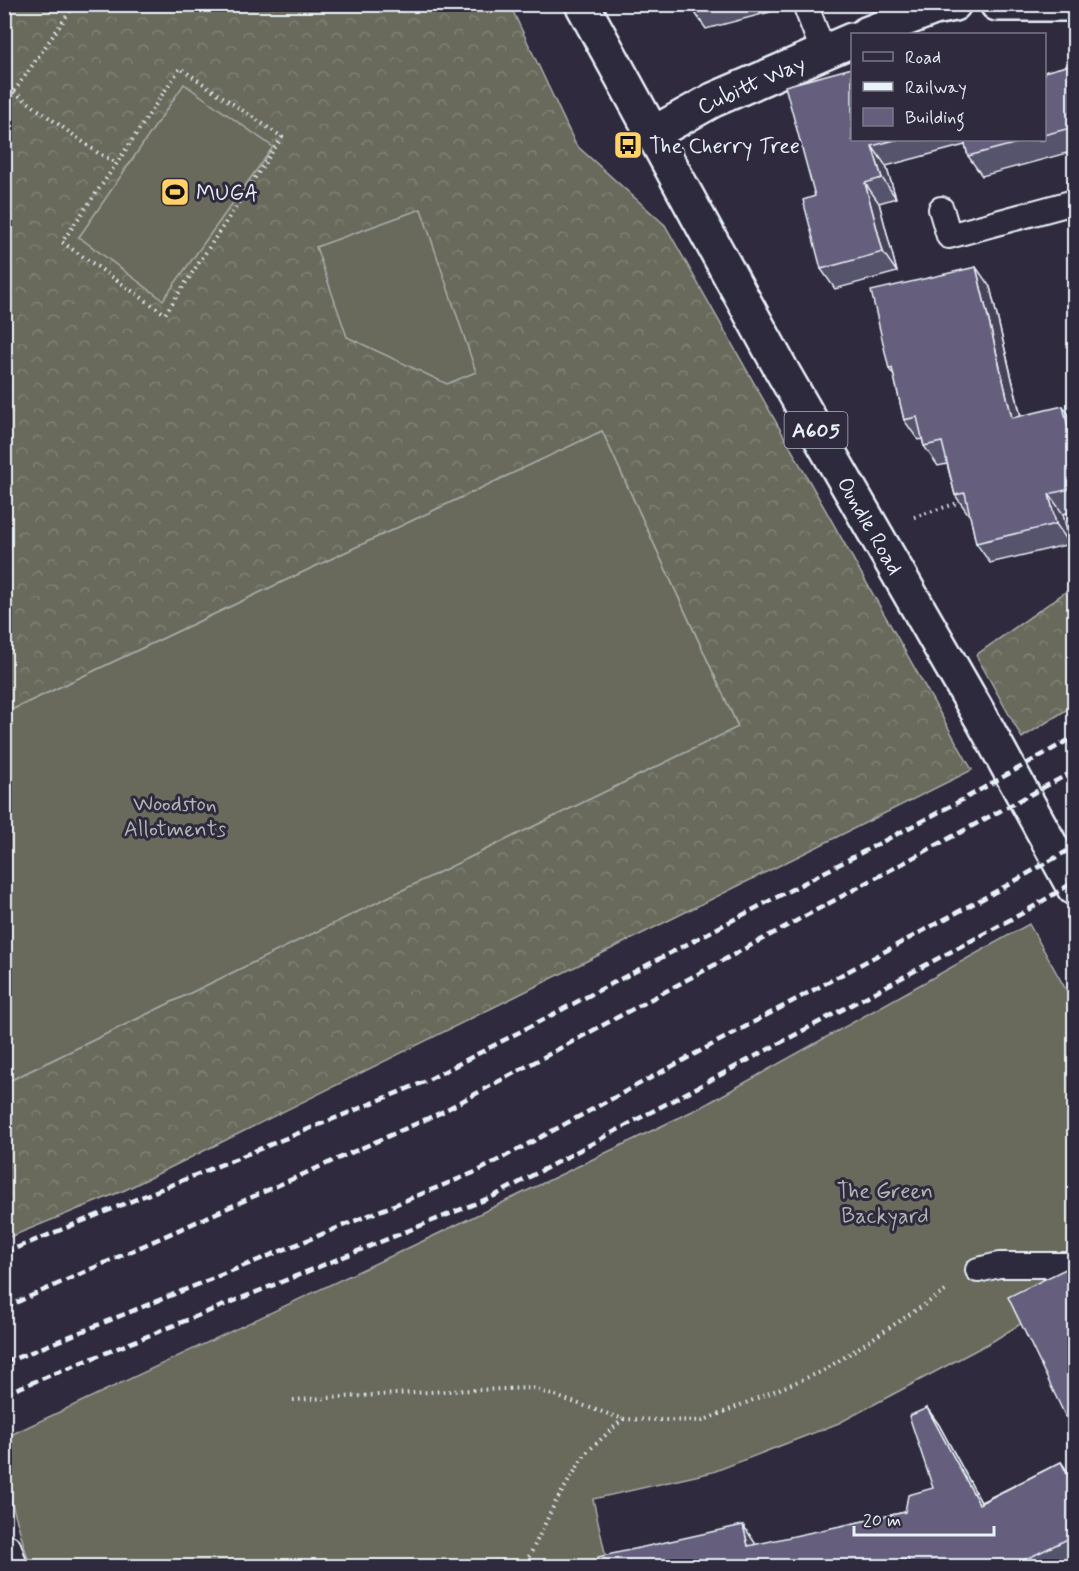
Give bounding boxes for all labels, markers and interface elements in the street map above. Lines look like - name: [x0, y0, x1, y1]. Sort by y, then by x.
- legend: [851, 33, 1046, 141]
- text: Road: [905, 46, 941, 70]
- street label: Cubitt Way: [693, 50, 810, 122]
- text: Railway: [905, 76, 967, 100]
- text: Building: [905, 106, 965, 132]
- bus stop icon: The Cherry Tree: [612, 129, 644, 161]
- place label: The Cherry Tree: [649, 133, 800, 161]
- sports icon: MUGA: [159, 176, 191, 208]
- place label: MUGA: [196, 180, 258, 208]
- road number: A605: [784, 412, 848, 448]
- street label: Oundle Road: [830, 472, 908, 580]
- park label: Woodston Allotments: [124, 791, 227, 844]
- park label: The Green Backyard: [837, 1178, 933, 1231]
- scale bar: [854, 1499, 994, 1537]
- text: 20 m: [863, 1509, 901, 1533]

